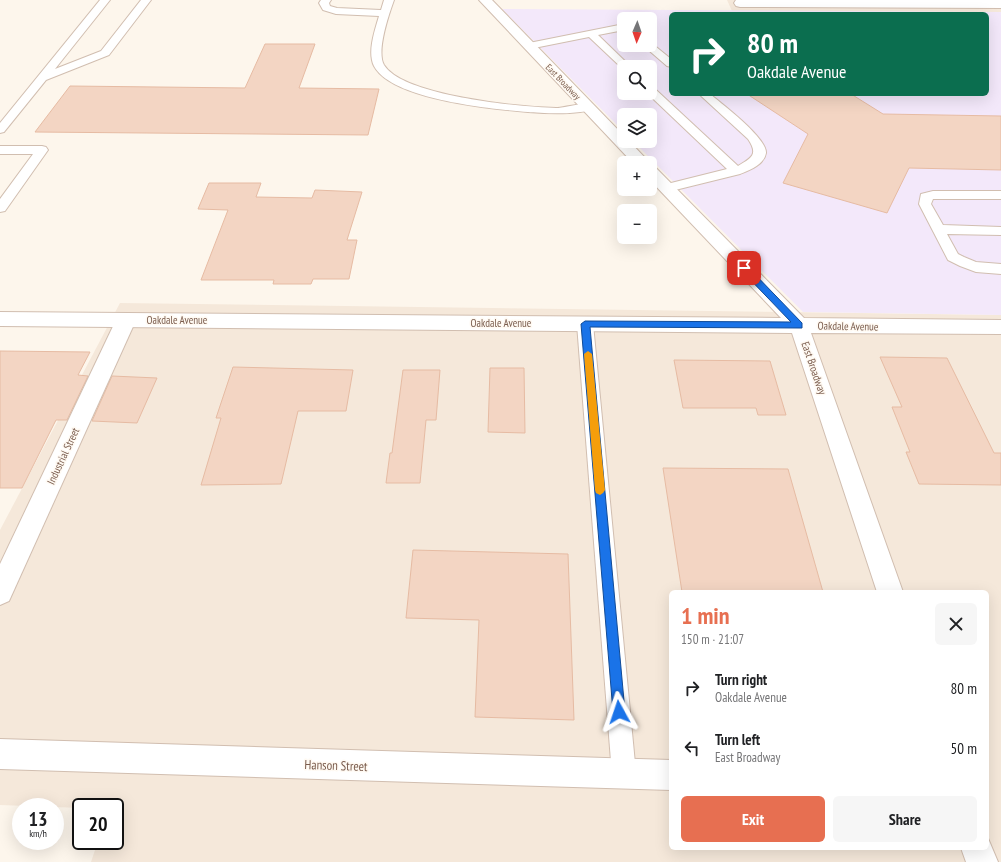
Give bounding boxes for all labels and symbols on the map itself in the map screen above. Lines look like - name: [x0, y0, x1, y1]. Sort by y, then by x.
- north arrow: [617, 12, 657, 52]
- street label: East Broadway: [544, 62, 583, 102]
- pin: [727, 251, 761, 285]
- street label: Oakdale Avenue: [147, 313, 208, 327]
- street label: Oakdale Avenue: [471, 316, 532, 330]
- street label: Oakdale Avenue: [817, 318, 879, 334]
- street label: East Broadway: [798, 340, 830, 397]
- street label: Industrial Street: [44, 425, 82, 487]
- position arrow: [598, 691, 640, 733]
- street label: Hanson Street: [304, 756, 368, 775]
- speed limit sign: 20: [72, 798, 124, 850]

